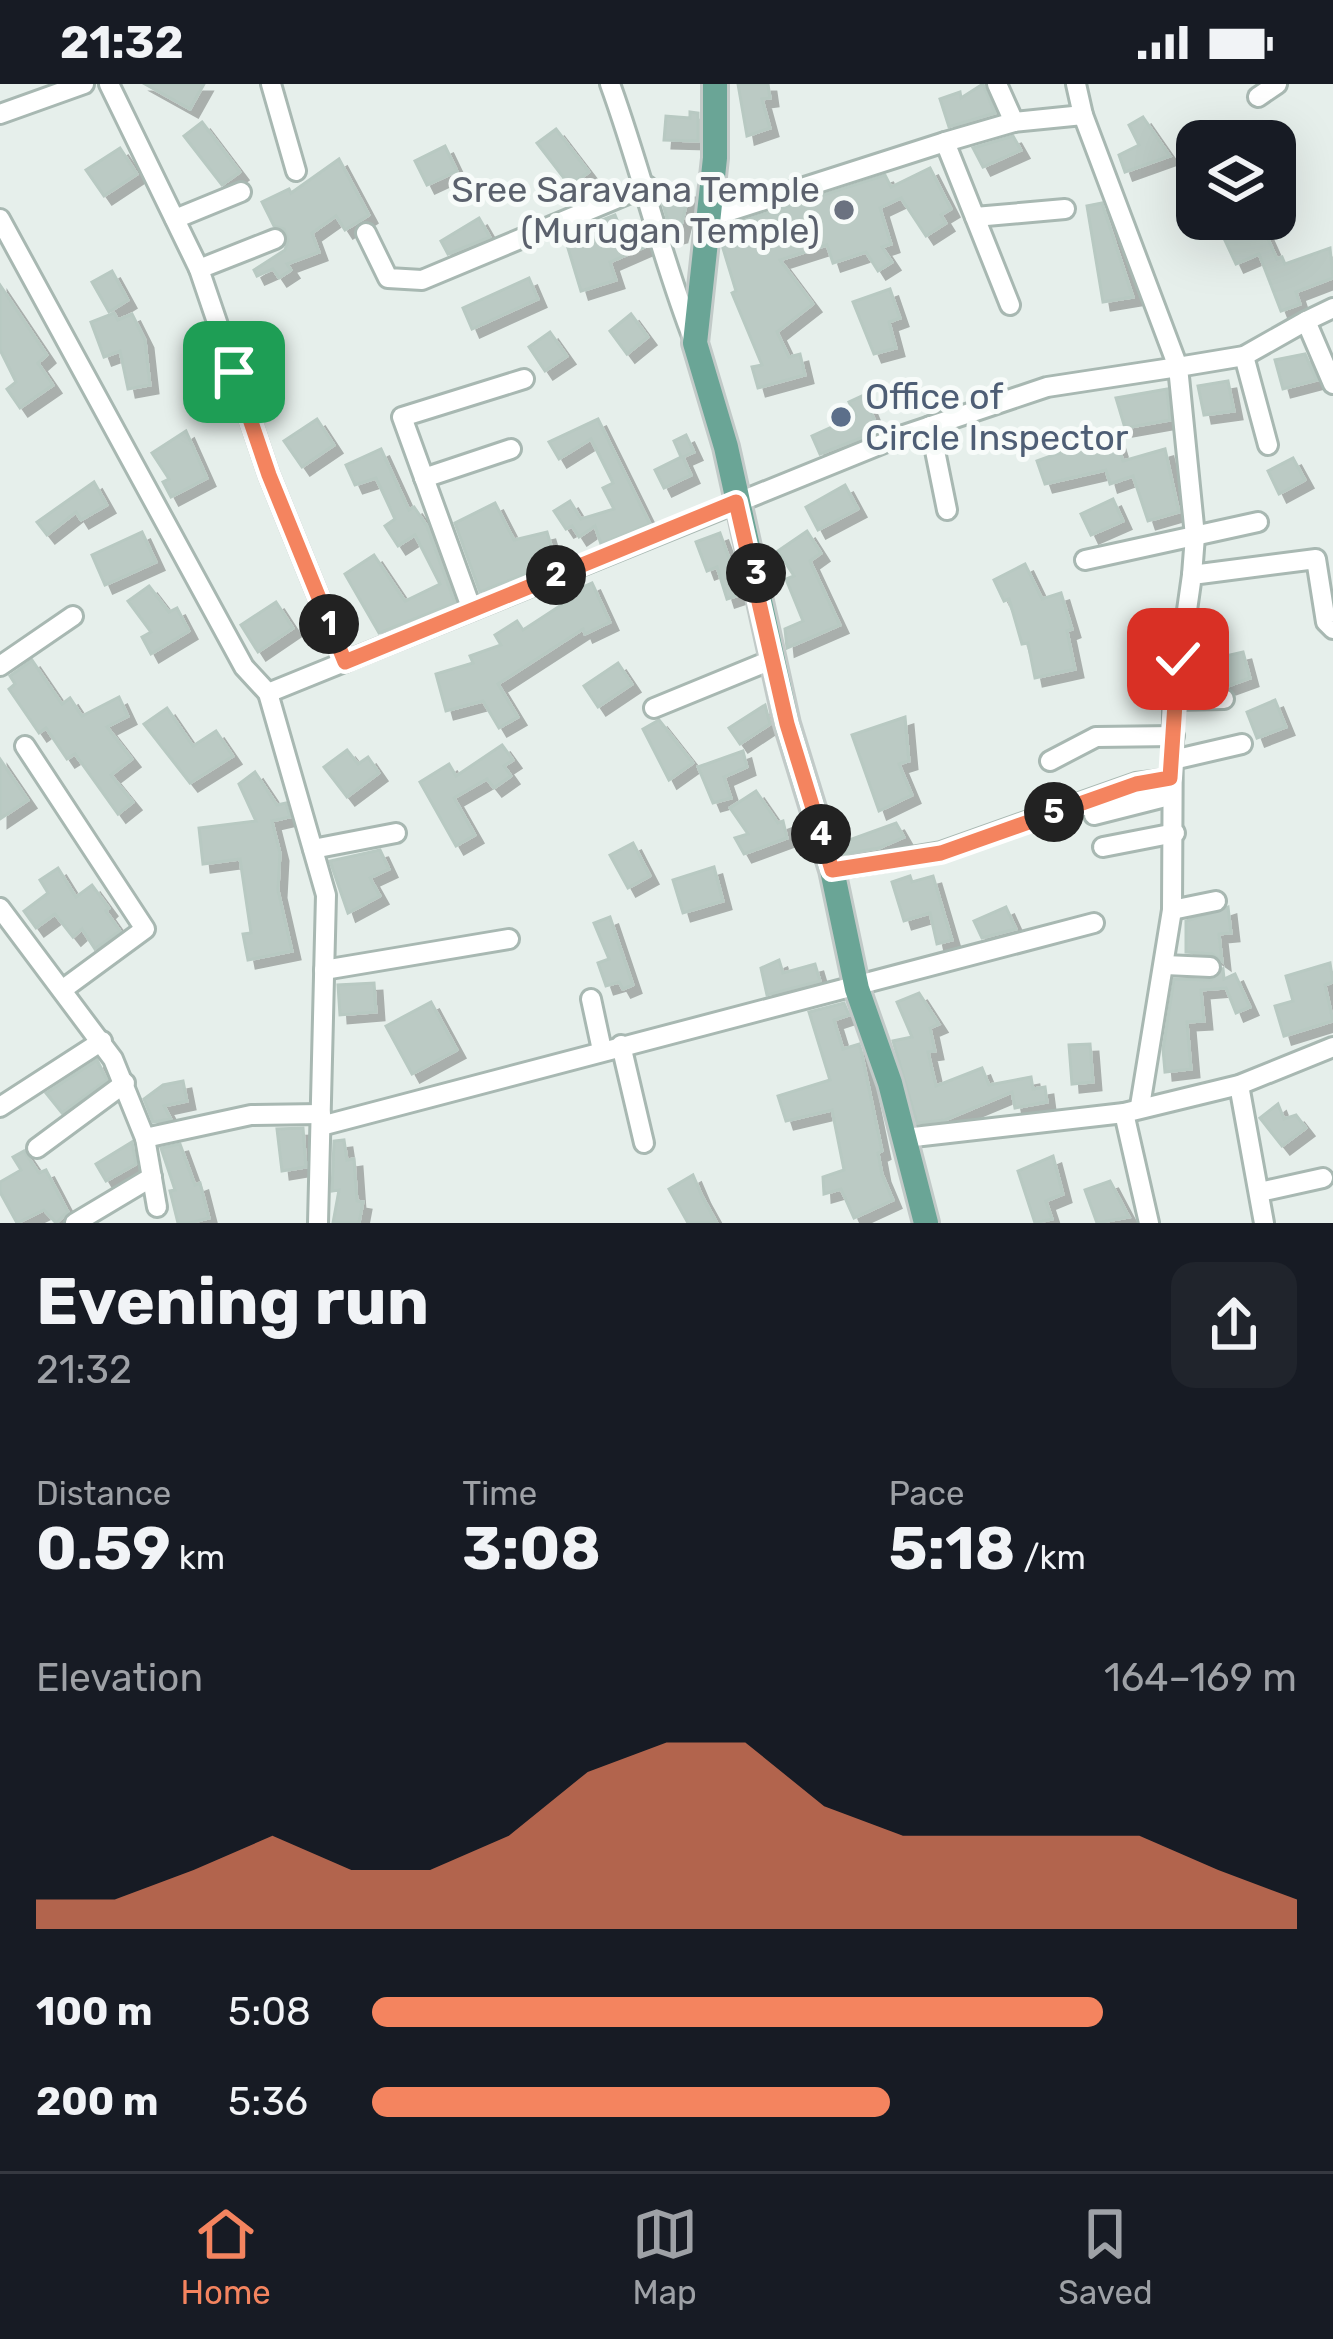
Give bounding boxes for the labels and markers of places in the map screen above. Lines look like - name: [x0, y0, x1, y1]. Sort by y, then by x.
- place label: Sree Saravana Temple (Murugan Temple): [451, 168, 820, 252]
- marker: Sree Saravana Temple (Murugan Temple): [831, 197, 857, 223]
- pin: [183, 321, 285, 423]
- place label: Office of Circle Inspector: [865, 375, 1129, 459]
- marker: Office of Circle Inspector: [828, 404, 854, 430]
- pin: 3: [726, 543, 786, 603]
- pin: 2: [526, 545, 586, 605]
- pin: 1: [299, 594, 359, 654]
- pin: [1127, 608, 1229, 710]
- pin: 5: [1024, 782, 1084, 842]
- pin: 4: [791, 804, 851, 864]

